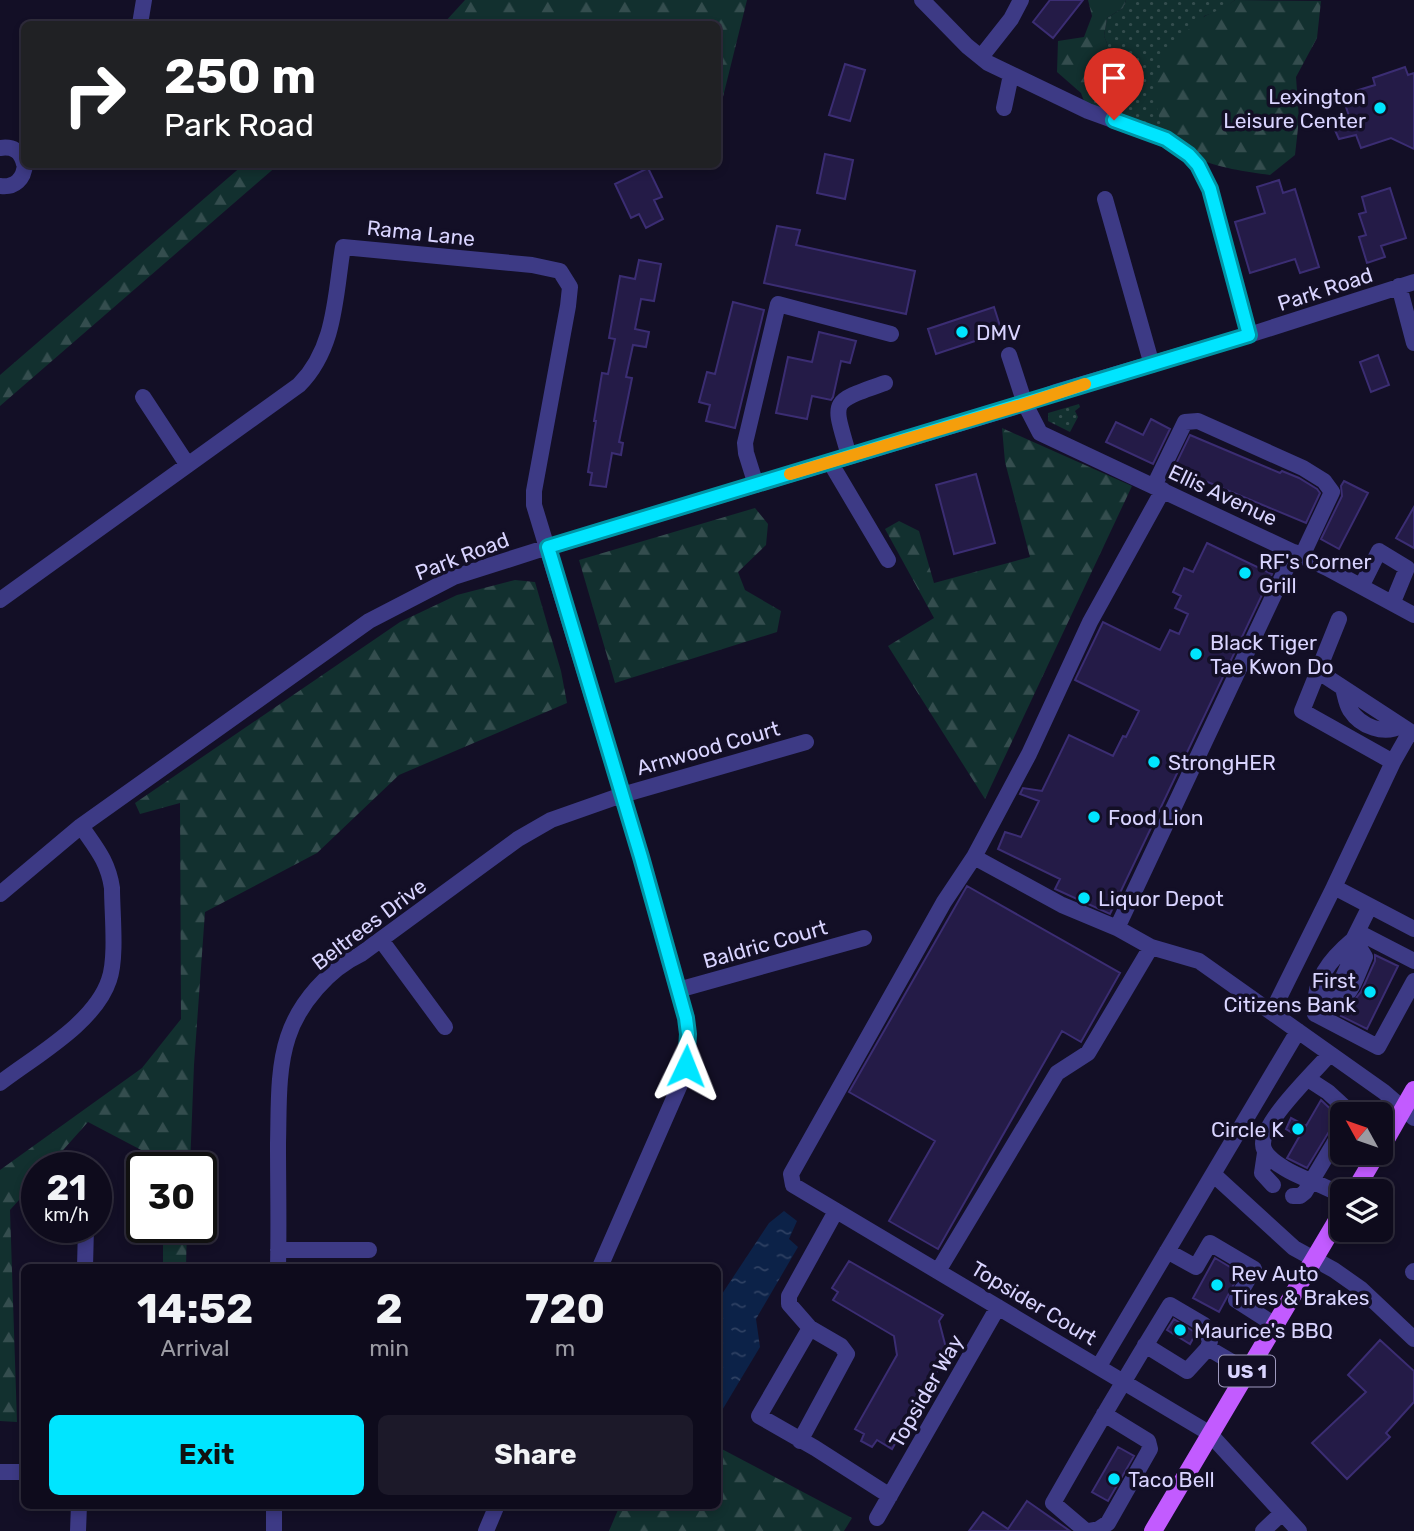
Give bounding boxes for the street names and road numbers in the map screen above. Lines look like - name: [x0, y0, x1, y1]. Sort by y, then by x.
- street label: Rama Lane: [366, 215, 476, 251]
- street label: Park Road: [1274, 262, 1376, 316]
- street label: Ellis Avenue: [1165, 459, 1281, 531]
- street label: Park Road: [412, 527, 512, 585]
- street label: Arnwood Court: [634, 716, 782, 780]
- street label: Beltrees Drive: [307, 873, 431, 975]
- street label: Baldric Court: [700, 914, 830, 974]
- street label: Topsider Court: [967, 1256, 1101, 1350]
- street label: Topsider Way: [884, 1330, 969, 1452]
- road number: US 1: [1219, 1356, 1275, 1386]

